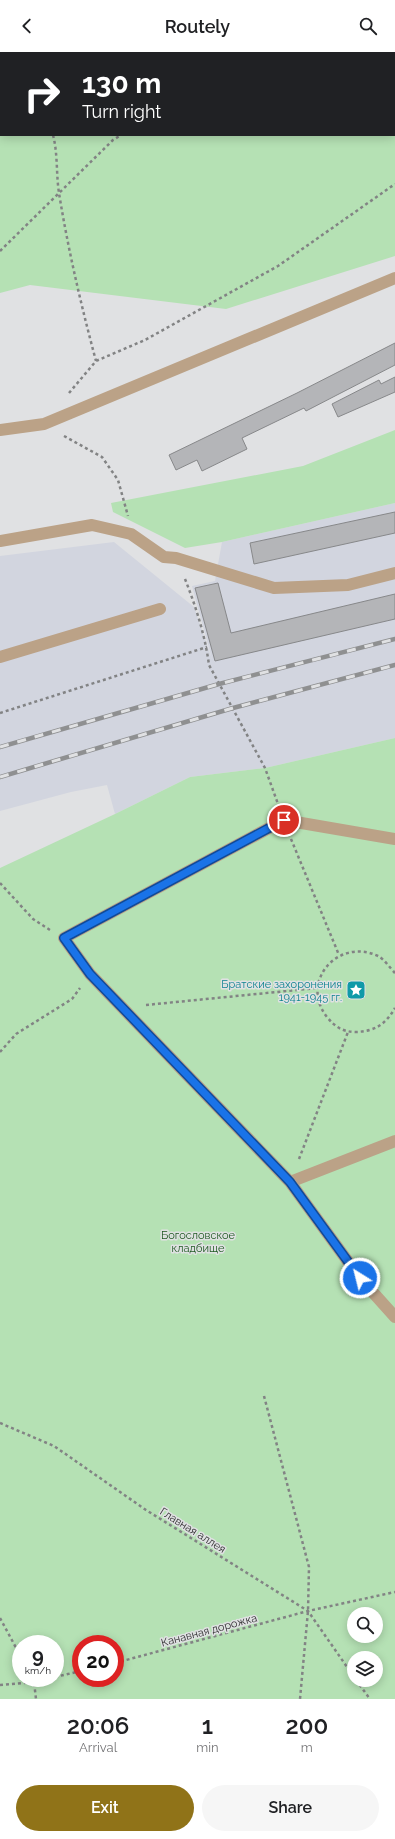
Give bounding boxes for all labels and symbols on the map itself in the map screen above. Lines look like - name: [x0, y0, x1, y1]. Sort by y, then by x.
- pin: [267, 803, 301, 837]
- place label: Братские захоронения 1941-1945 гг.: [221, 978, 342, 1004]
- place icon: Братские захоронения 1941-1945 гг.: [345, 979, 367, 1001]
- park label: Богословское кладбище: [161, 1229, 235, 1255]
- position arrow: [339, 1257, 381, 1299]
- street label: Главная аллея: [157, 1505, 228, 1556]
- street label: Канавная дорожка: [160, 1611, 259, 1650]
- speed limit sign: 20: [72, 1635, 124, 1687]

